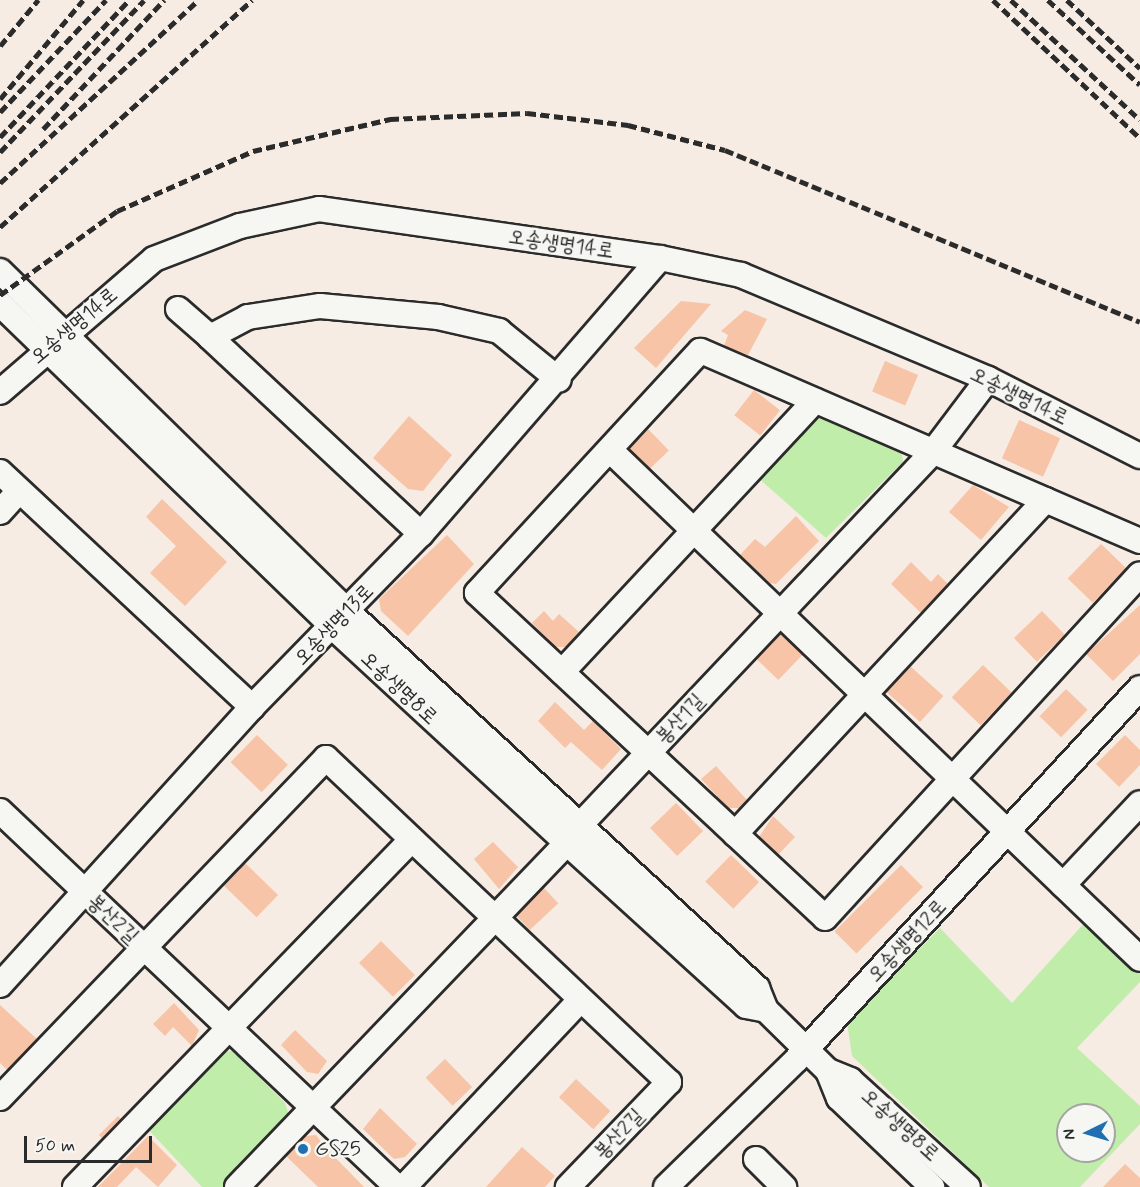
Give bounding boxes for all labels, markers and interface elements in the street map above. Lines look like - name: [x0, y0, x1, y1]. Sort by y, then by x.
- street label: 오송생명14로: [507, 224, 615, 264]
- street label: 오송생명14로: [25, 282, 123, 370]
- street label: 오송생명14로: [966, 361, 1072, 431]
- street label: 오송생명13로: [289, 579, 379, 671]
- street label: 오송생명8로: [355, 646, 443, 730]
- street label: 봉산1길: [650, 688, 710, 750]
- street label: 봉산2길: [82, 889, 144, 949]
- street label: 오송생명12로: [862, 894, 952, 988]
- street label: 오송생명8로: [856, 1083, 944, 1167]
- street label: 봉산2길: [589, 1103, 649, 1165]
- north arrow: [1056, 1103, 1116, 1163]
- scale bar: [27, 1124, 154, 1162]
- text: N: [1059, 1128, 1080, 1141]
- text: 50 m: [35, 1134, 75, 1158]
- place label: GS25: [315, 1136, 361, 1162]
- marker: GS25: [296, 1142, 310, 1156]

